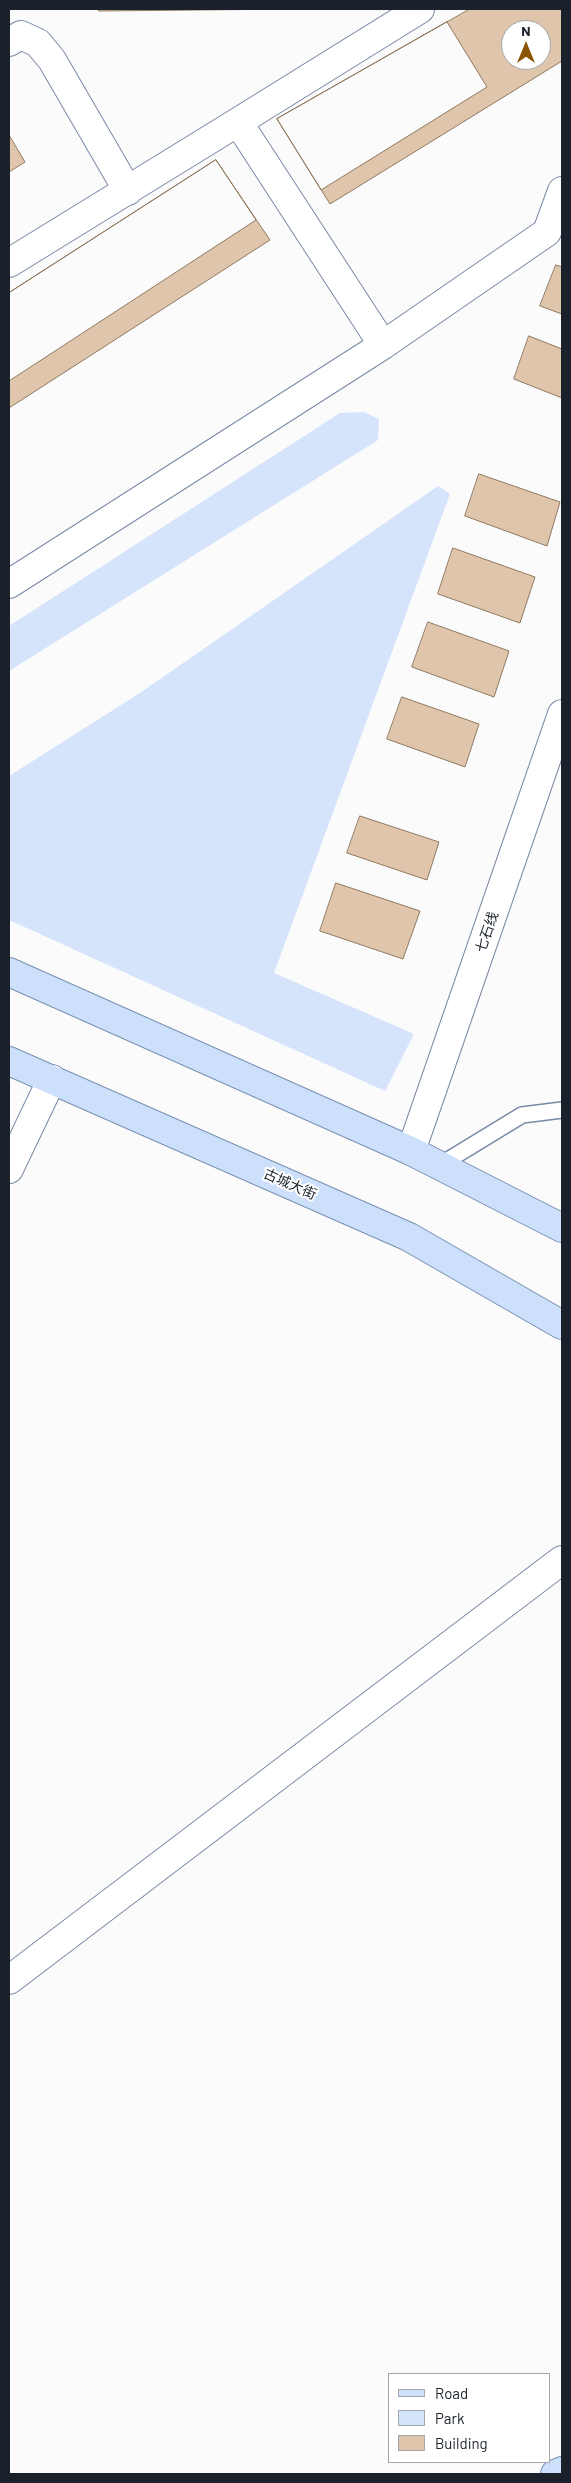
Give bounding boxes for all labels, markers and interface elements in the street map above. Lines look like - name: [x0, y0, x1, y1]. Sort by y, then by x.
- north arrow: [501, 20, 551, 70]
- text: N: [521, 22, 531, 39]
- street label: 七石线: [472, 909, 502, 955]
- street label: 古城大街: [261, 1165, 319, 1203]
- legend: [388, 2373, 551, 2463]
- text: Road: [435, 2384, 468, 2402]
- text: Park: [435, 2409, 464, 2427]
- text: Building: [435, 2434, 488, 2452]

